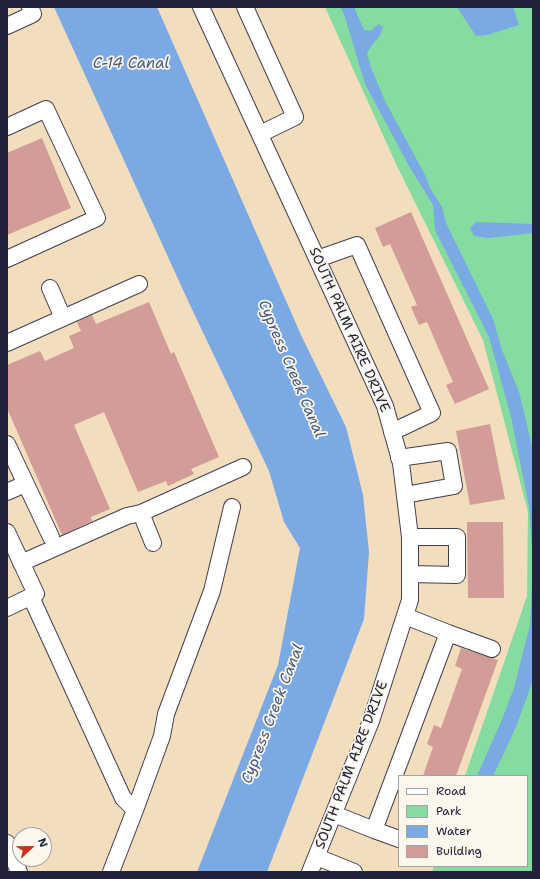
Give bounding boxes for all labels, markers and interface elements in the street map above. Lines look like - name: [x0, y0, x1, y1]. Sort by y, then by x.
- water label: C-14 Canal: [93, 55, 169, 73]
- street label: SOUTH PALM AIRE DRIVE: [305, 245, 393, 415]
- water label: Cypress Creek Canal: [254, 297, 328, 441]
- water label: Cypress Creek Canal: [238, 642, 308, 786]
- street label: SOUTH PALM AIRE DRIVE: [312, 679, 392, 851]
- legend: [398, 775, 528, 867]
- text: Road: [436, 783, 466, 799]
- text: Park: [436, 803, 462, 819]
- text: Water: [436, 823, 471, 839]
- north arrow: [12, 827, 52, 867]
- text: N: [34, 836, 51, 850]
- text: Building: [436, 843, 482, 859]

